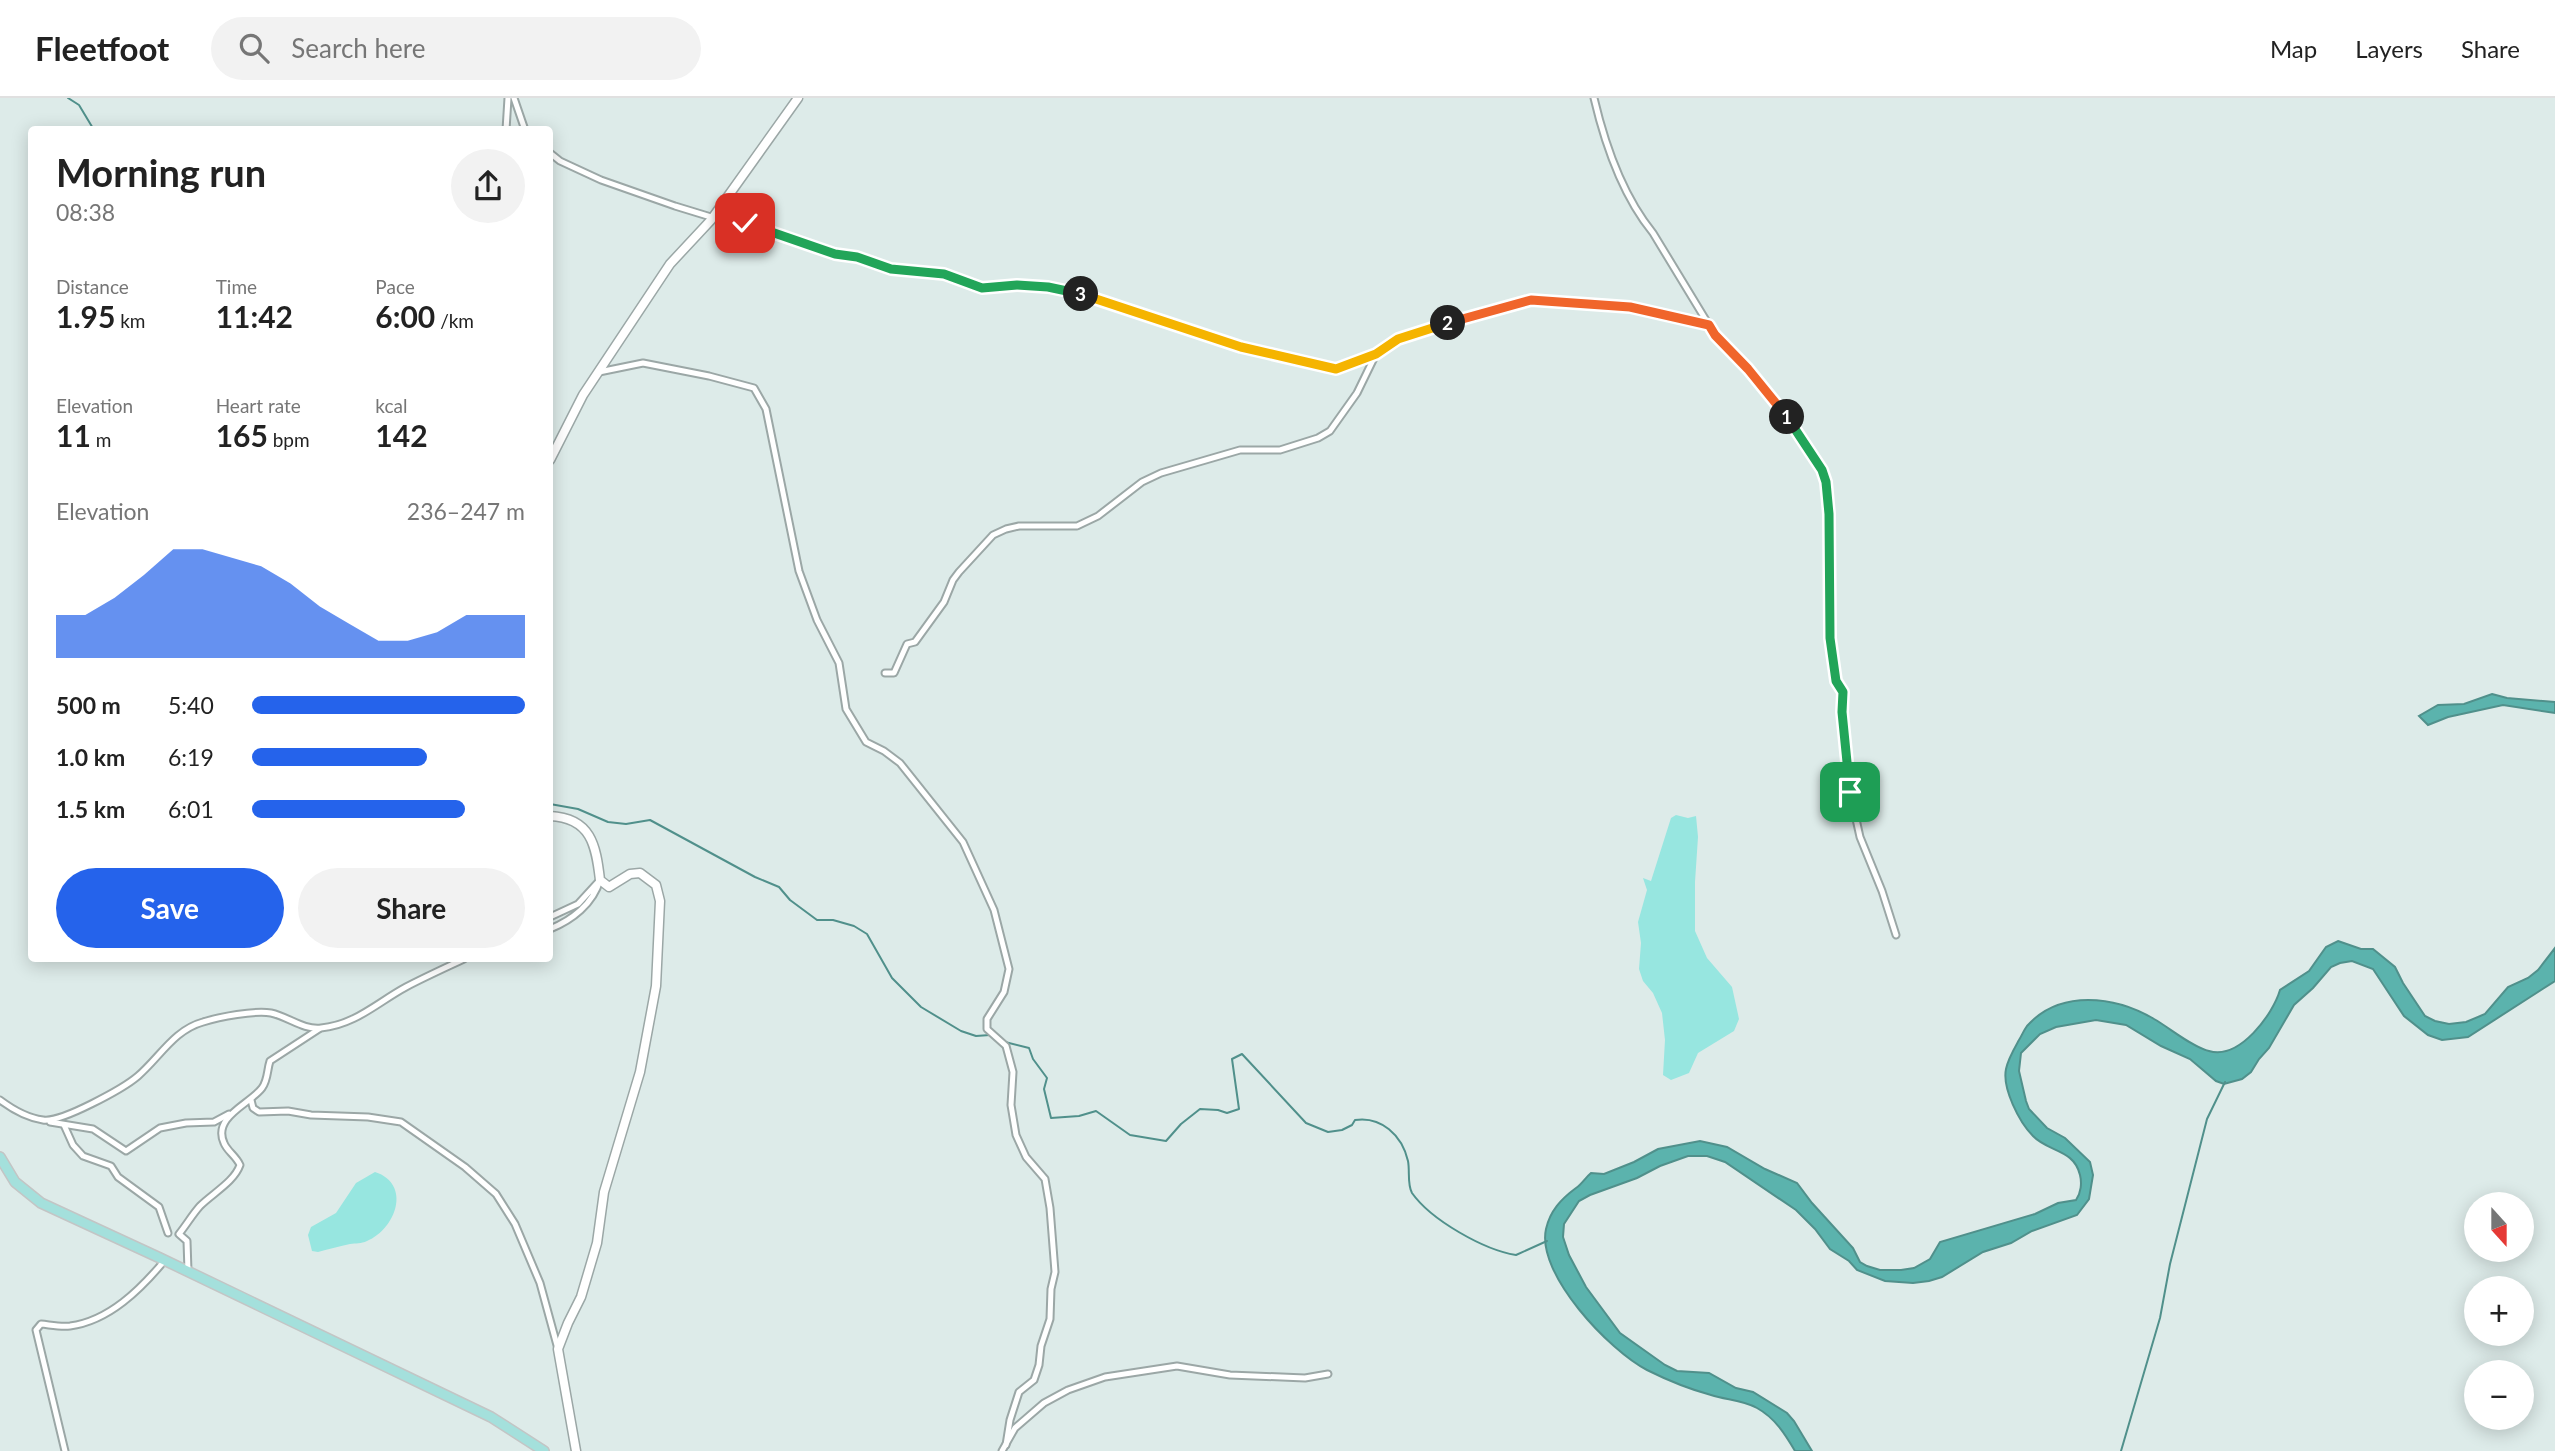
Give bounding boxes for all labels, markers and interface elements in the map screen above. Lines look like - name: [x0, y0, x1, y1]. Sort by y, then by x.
- search box: [211, 17, 701, 80]
- text: Fleetfoot: [35, 28, 169, 68]
- icon: search: [235, 29, 273, 67]
- text: Search here: [291, 32, 425, 64]
- text: Map: [2270, 34, 2317, 63]
- text: Layers: [2355, 34, 2423, 63]
- text: Share: [2461, 34, 2520, 63]
- text: Morning run: [56, 149, 266, 195]
- button: share: [451, 149, 525, 223]
- pin: [715, 193, 775, 253]
- text: 08:38: [56, 198, 115, 226]
- icon: check: [726, 204, 764, 242]
- text: Distance: [56, 275, 129, 298]
- text: Time: [216, 275, 257, 298]
- text: Pace: [375, 275, 415, 298]
- pin: 3: [1064, 276, 1098, 312]
- text: 3: [1075, 282, 1086, 305]
- text: 1.95: [56, 298, 115, 334]
- text: 11:42: [216, 298, 293, 334]
- text: 6:00: [375, 298, 435, 334]
- pin: 2: [1430, 306, 1466, 341]
- text: km: [115, 309, 145, 332]
- text: /km: [435, 309, 474, 332]
- text: 2: [1442, 311, 1453, 334]
- text: Elevation: [56, 394, 133, 417]
- text: Heart rate: [216, 394, 301, 417]
- text: kcal: [375, 394, 407, 417]
- pin: 1: [1770, 400, 1804, 434]
- text: 1: [1781, 405, 1792, 428]
- text: 11: [56, 417, 91, 453]
- text: 165: [216, 417, 268, 453]
- text: 142: [375, 417, 428, 453]
- text: m: [91, 428, 111, 451]
- text: bpm: [268, 428, 310, 451]
- text: Elevation: [56, 497, 149, 525]
- text: 236–247 m: [407, 497, 525, 525]
- text: 500 m: [56, 691, 121, 719]
- text: 5:40: [168, 691, 214, 719]
- text: 1.0 km: [56, 743, 125, 771]
- text: 6:19: [168, 743, 214, 771]
- pin: [1820, 762, 1880, 822]
- icon: arrive: [1831, 773, 1869, 811]
- text: 1.5 km: [56, 795, 125, 823]
- text: 6:01: [168, 795, 214, 823]
- button: Save: [56, 868, 284, 948]
- button: Share: [298, 868, 525, 948]
- north arrow: [2464, 1192, 2534, 1262]
- map controls: [2464, 1192, 2534, 1430]
- button: +: [2464, 1276, 2534, 1346]
- button: −: [2464, 1360, 2534, 1430]

